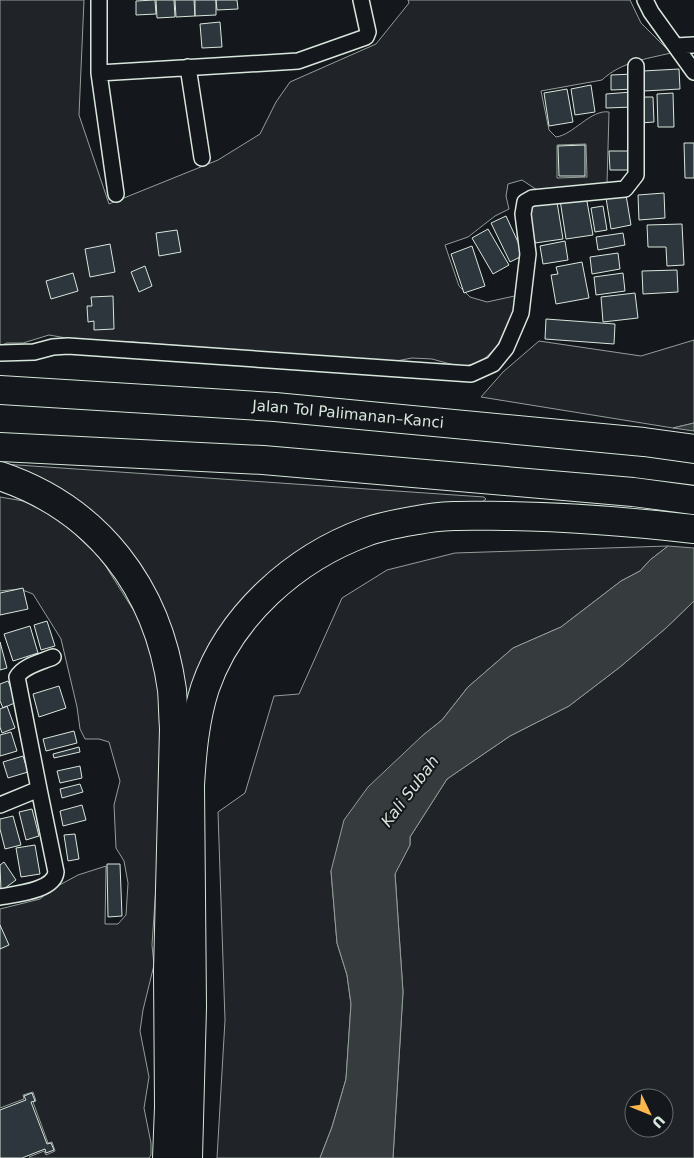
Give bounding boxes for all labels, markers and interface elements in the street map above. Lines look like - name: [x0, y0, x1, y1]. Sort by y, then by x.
- street label: Jalan Tol Palimanan–Kanci: [251, 397, 445, 432]
- water label: Kali Subah: [377, 752, 443, 830]
- north arrow: [624, 1088, 674, 1138]
- text: U: [649, 1112, 668, 1131]

